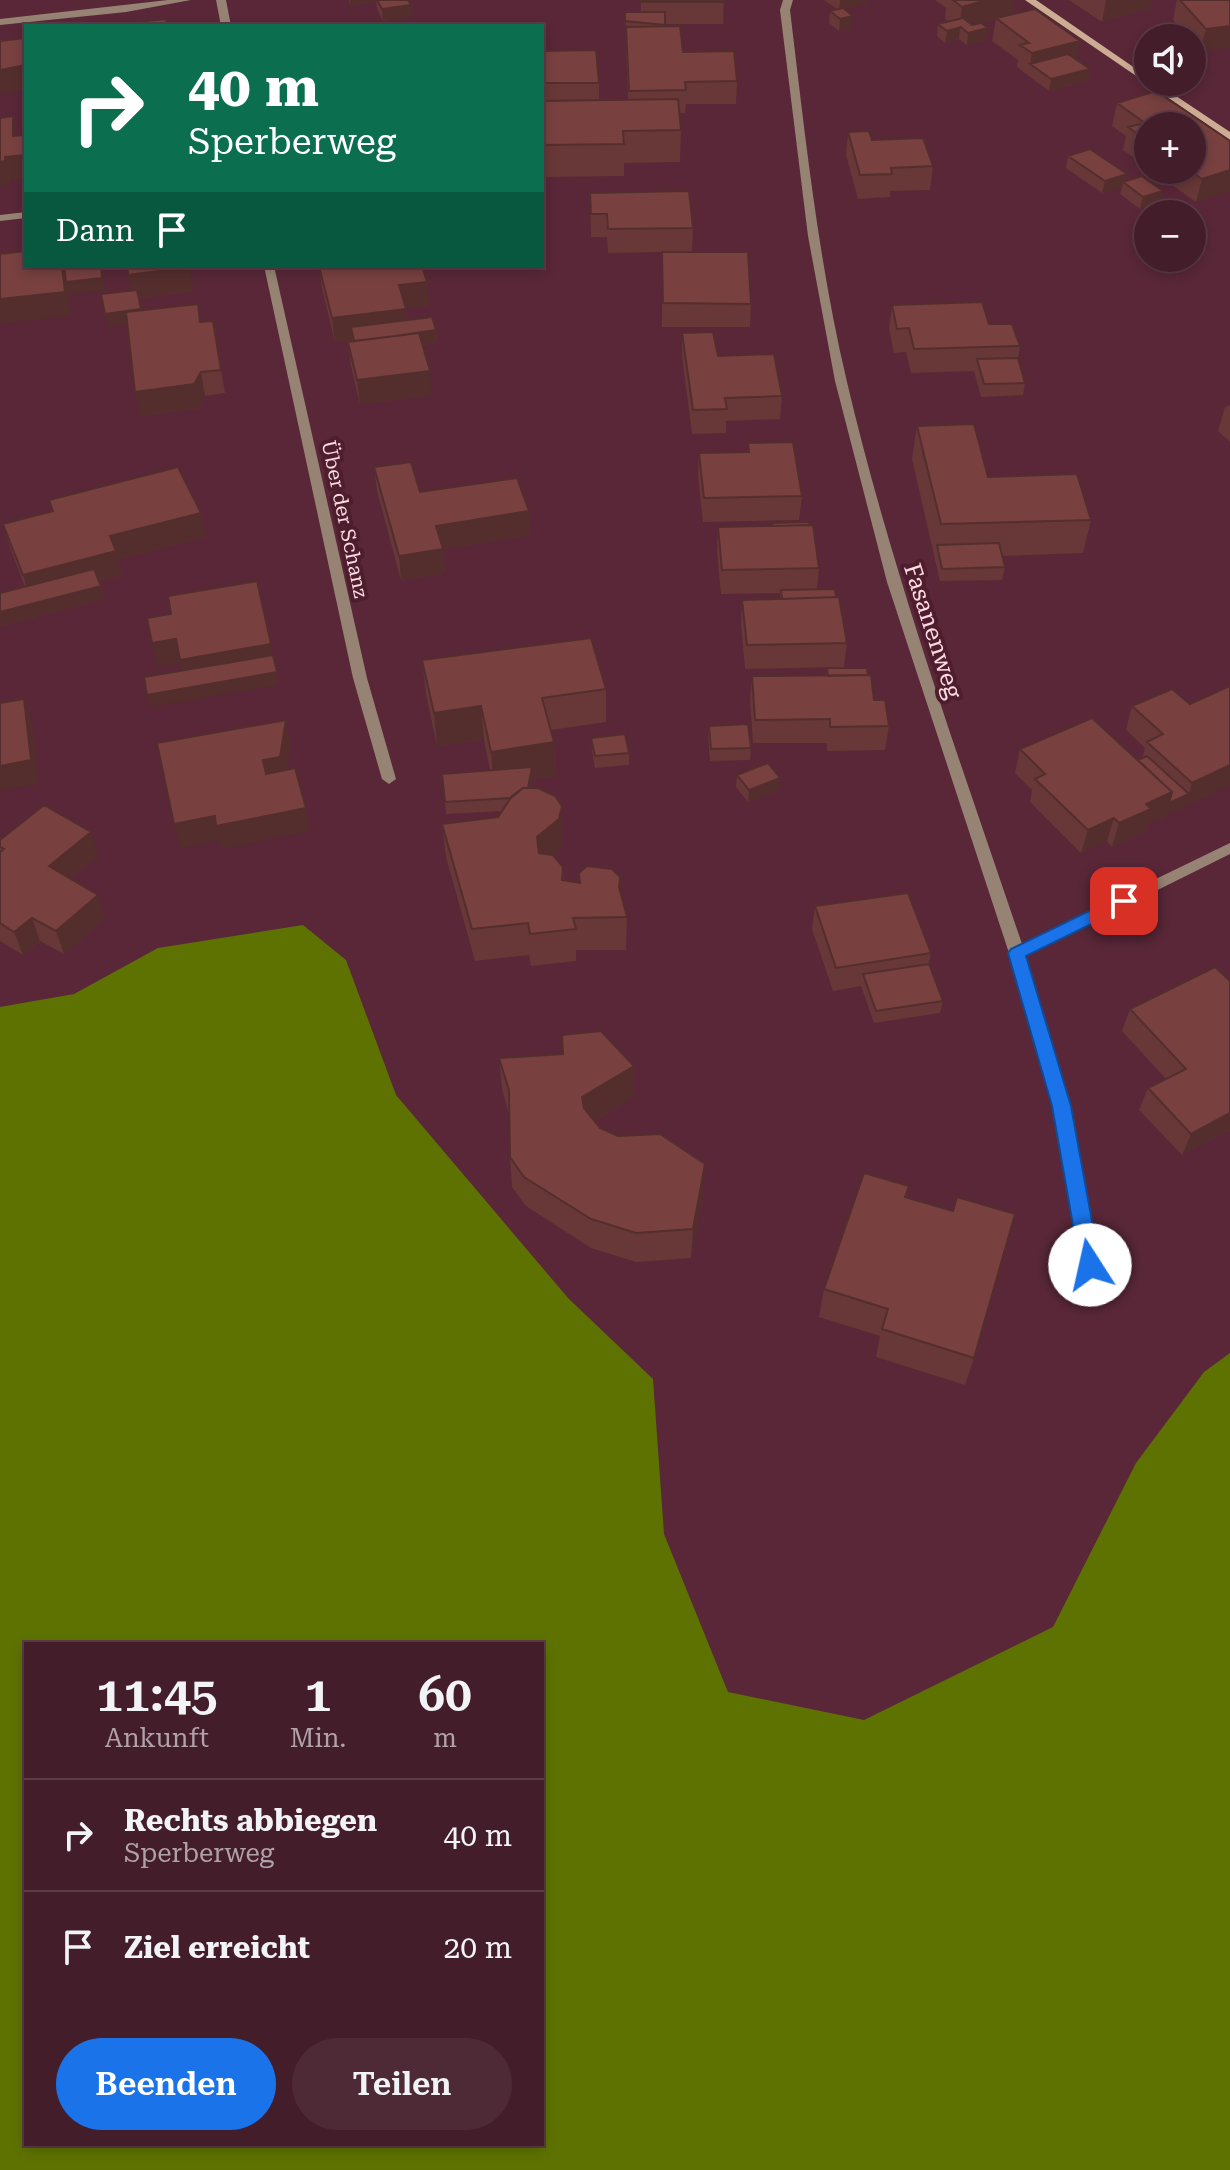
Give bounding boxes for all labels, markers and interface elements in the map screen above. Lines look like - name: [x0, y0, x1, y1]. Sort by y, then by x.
- map controls: [1134, 24, 1206, 272]
- button: sound: [1134, 24, 1206, 96]
- text: 40 m: [188, 54, 319, 120]
- icon: right: [56, 56, 160, 160]
- button: +: [1134, 112, 1206, 184]
- text: Sperberweg: [188, 121, 396, 163]
- button: −: [1134, 200, 1206, 272]
- icon: arrive: [150, 208, 194, 252]
- text: Dann: [56, 213, 134, 248]
- street label: Über der Schanz: [317, 438, 373, 600]
- street label: Fasanenweg: [898, 560, 968, 702]
- pin: [1090, 867, 1158, 935]
- icon: arrive: [1102, 879, 1146, 923]
- position arrow: [1048, 1223, 1132, 1307]
- text: 11:45: [96, 1667, 218, 1723]
- text: 1: [305, 1667, 331, 1723]
- text: 60: [418, 1667, 472, 1723]
- text: Ankunft: [105, 1723, 209, 1753]
- text: Min.: [290, 1723, 346, 1753]
- text: m: [433, 1723, 457, 1753]
- text: Rechts abbiegen: [124, 1803, 377, 1838]
- icon: right: [56, 1813, 100, 1857]
- text: 40 m: [443, 1818, 512, 1853]
- text: Sperberweg: [124, 1838, 274, 1868]
- icon: arrive: [56, 1925, 100, 1969]
- text: Ziel erreicht: [124, 1930, 310, 1965]
- text: 20 m: [443, 1930, 512, 1965]
- button: Beenden: [56, 2038, 276, 2130]
- button: Teilen: [292, 2038, 512, 2130]

